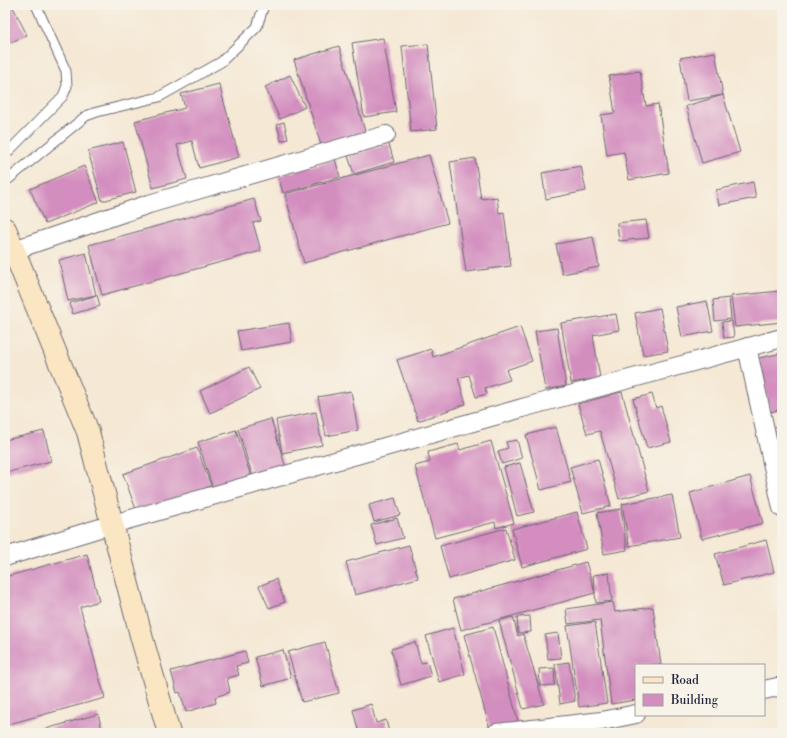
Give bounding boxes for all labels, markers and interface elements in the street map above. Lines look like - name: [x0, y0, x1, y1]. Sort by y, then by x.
- legend: [635, 664, 765, 716]
- text: Road: [671, 673, 699, 688]
- text: Building: [670, 693, 719, 708]

